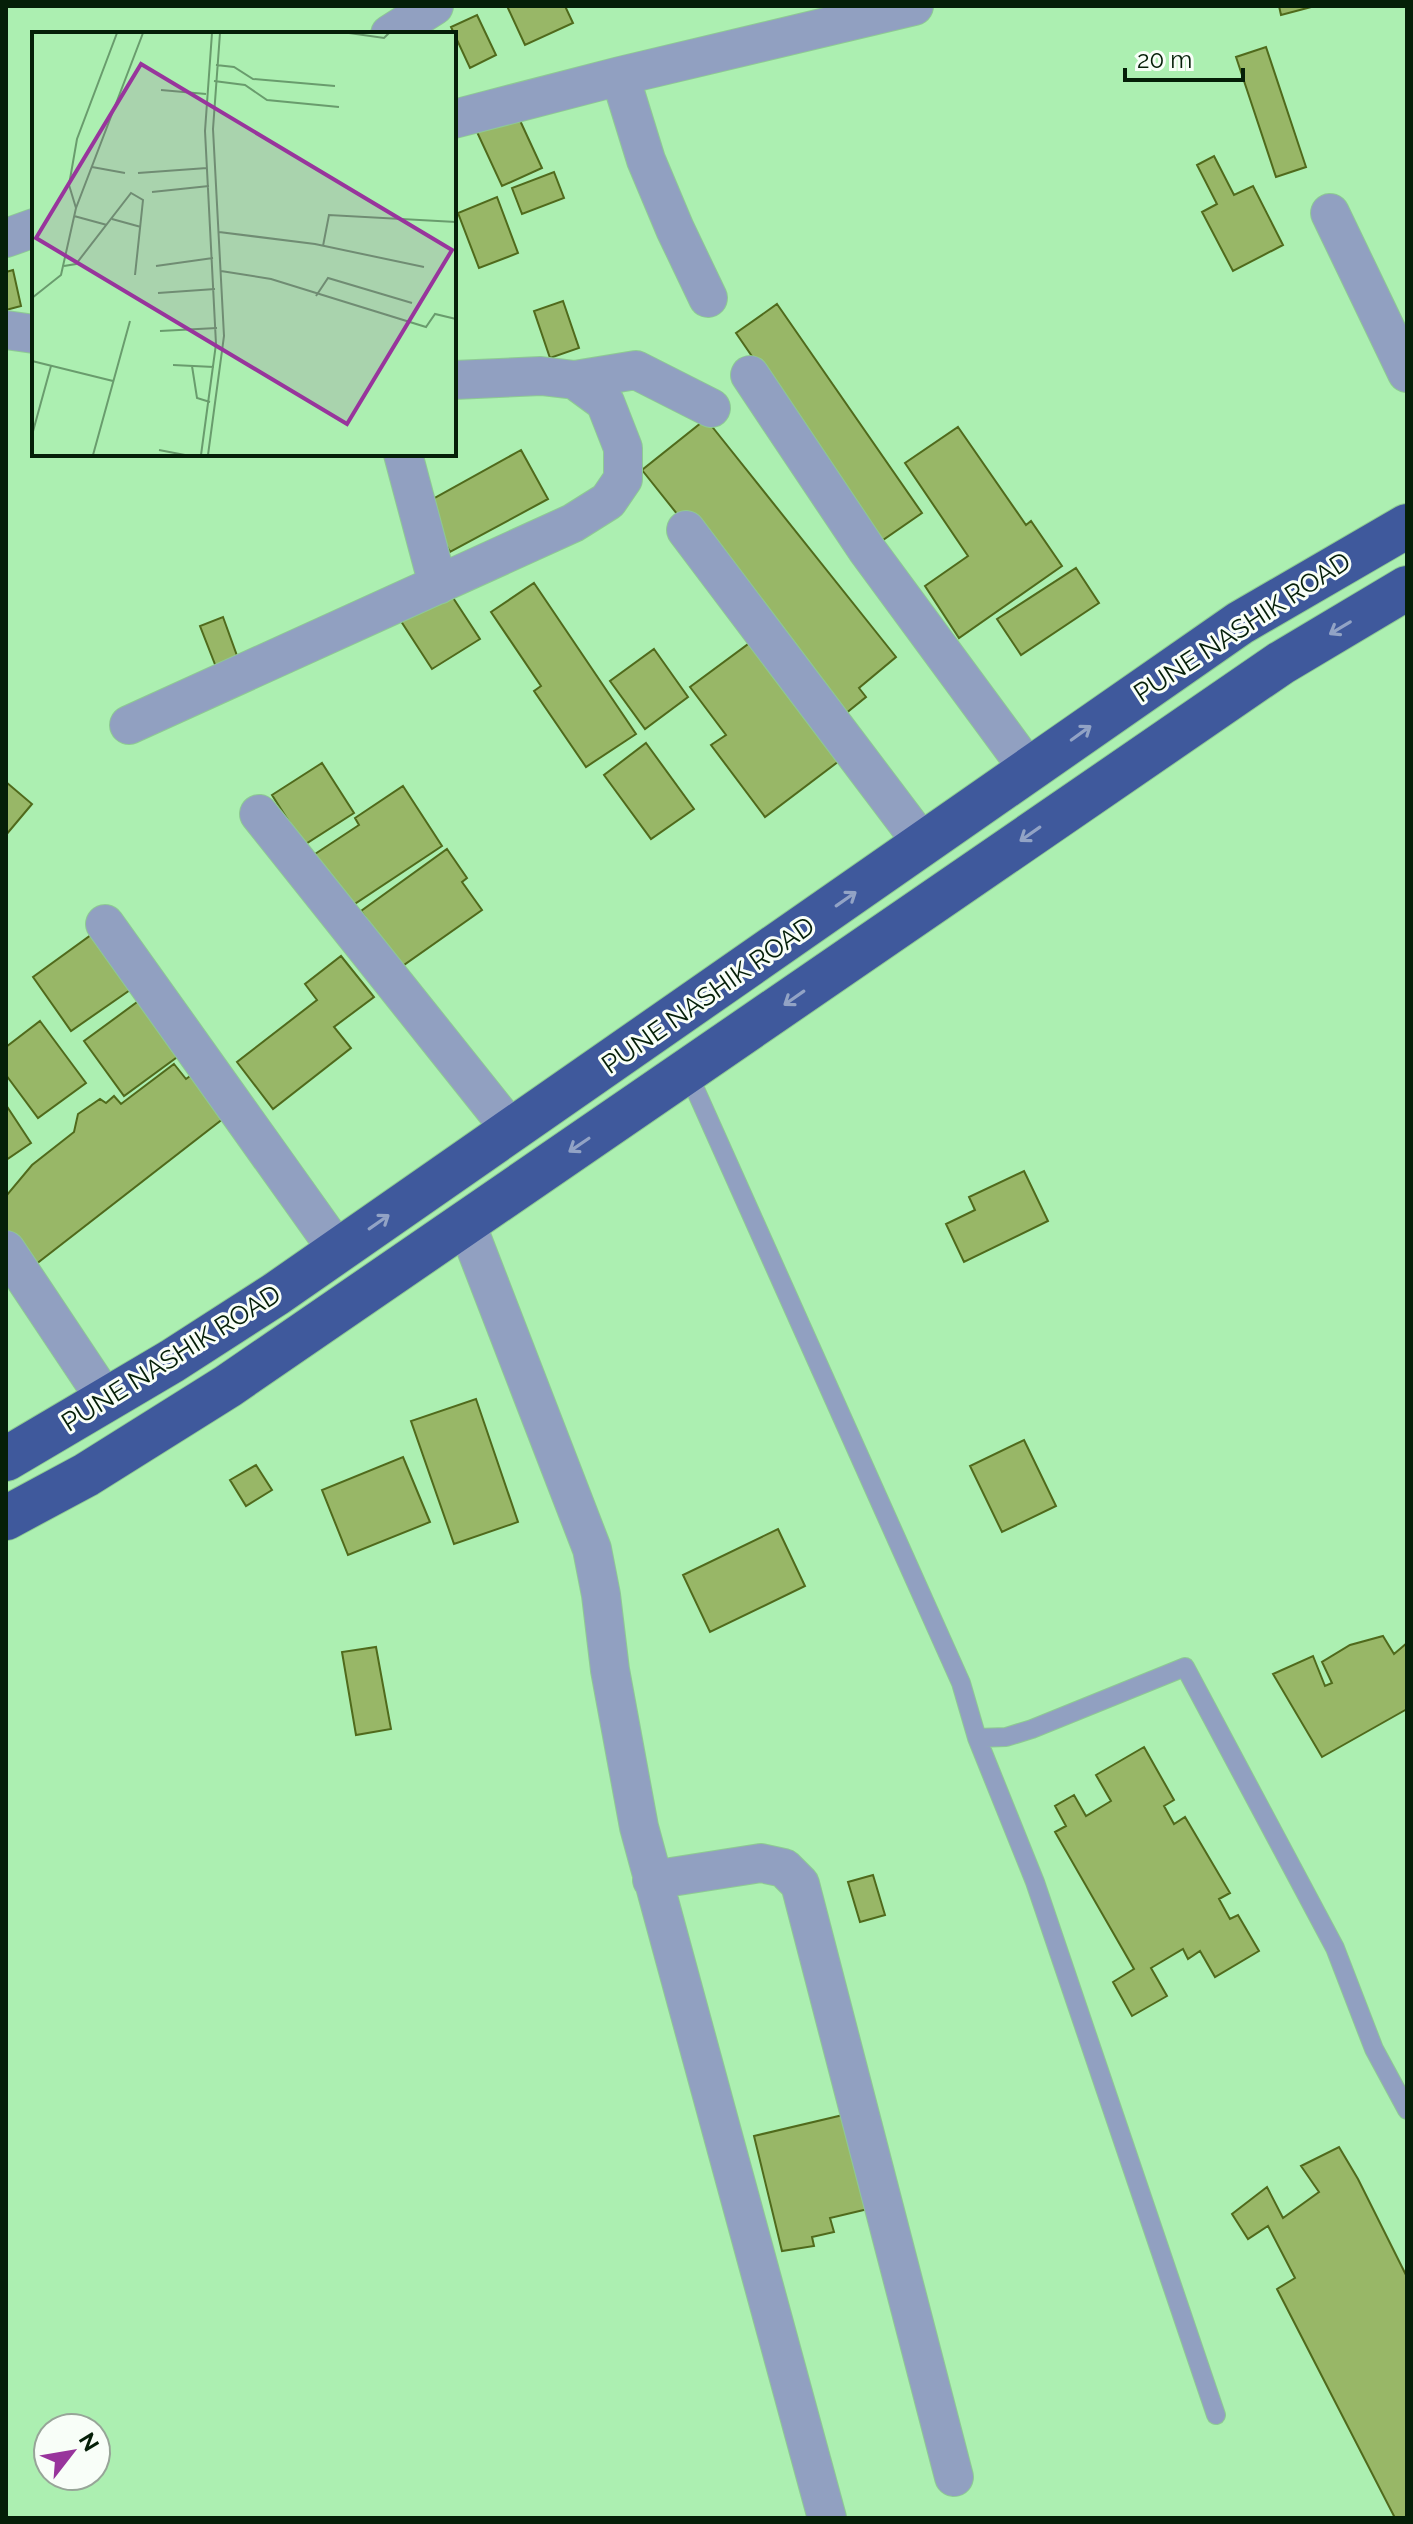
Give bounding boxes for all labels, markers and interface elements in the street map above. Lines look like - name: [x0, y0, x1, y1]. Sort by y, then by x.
- inset map: [32, 32, 456, 456]
- scale bar: [1125, 32, 1243, 82]
- text: 20 m: [1137, 45, 1192, 74]
- street label: PUNE NASHIK ROAD: [1128, 546, 1356, 708]
- one-way arrow: [1329, 620, 1352, 636]
- one-way arrow: [1070, 724, 1091, 741]
- one-way arrow: [1020, 826, 1042, 842]
- one-way arrow: [834, 891, 856, 907]
- street label: PUNE NASHIK ROAD: [596, 910, 820, 1080]
- one-way arrow: [783, 990, 805, 1006]
- one-way arrow: [569, 1137, 591, 1153]
- one-way arrow: [367, 1214, 389, 1230]
- street label: PUNE NASHIK ROAD: [56, 1278, 286, 1438]
- north arrow: [32, 2412, 112, 2492]
- text: N: [74, 2428, 105, 2456]

